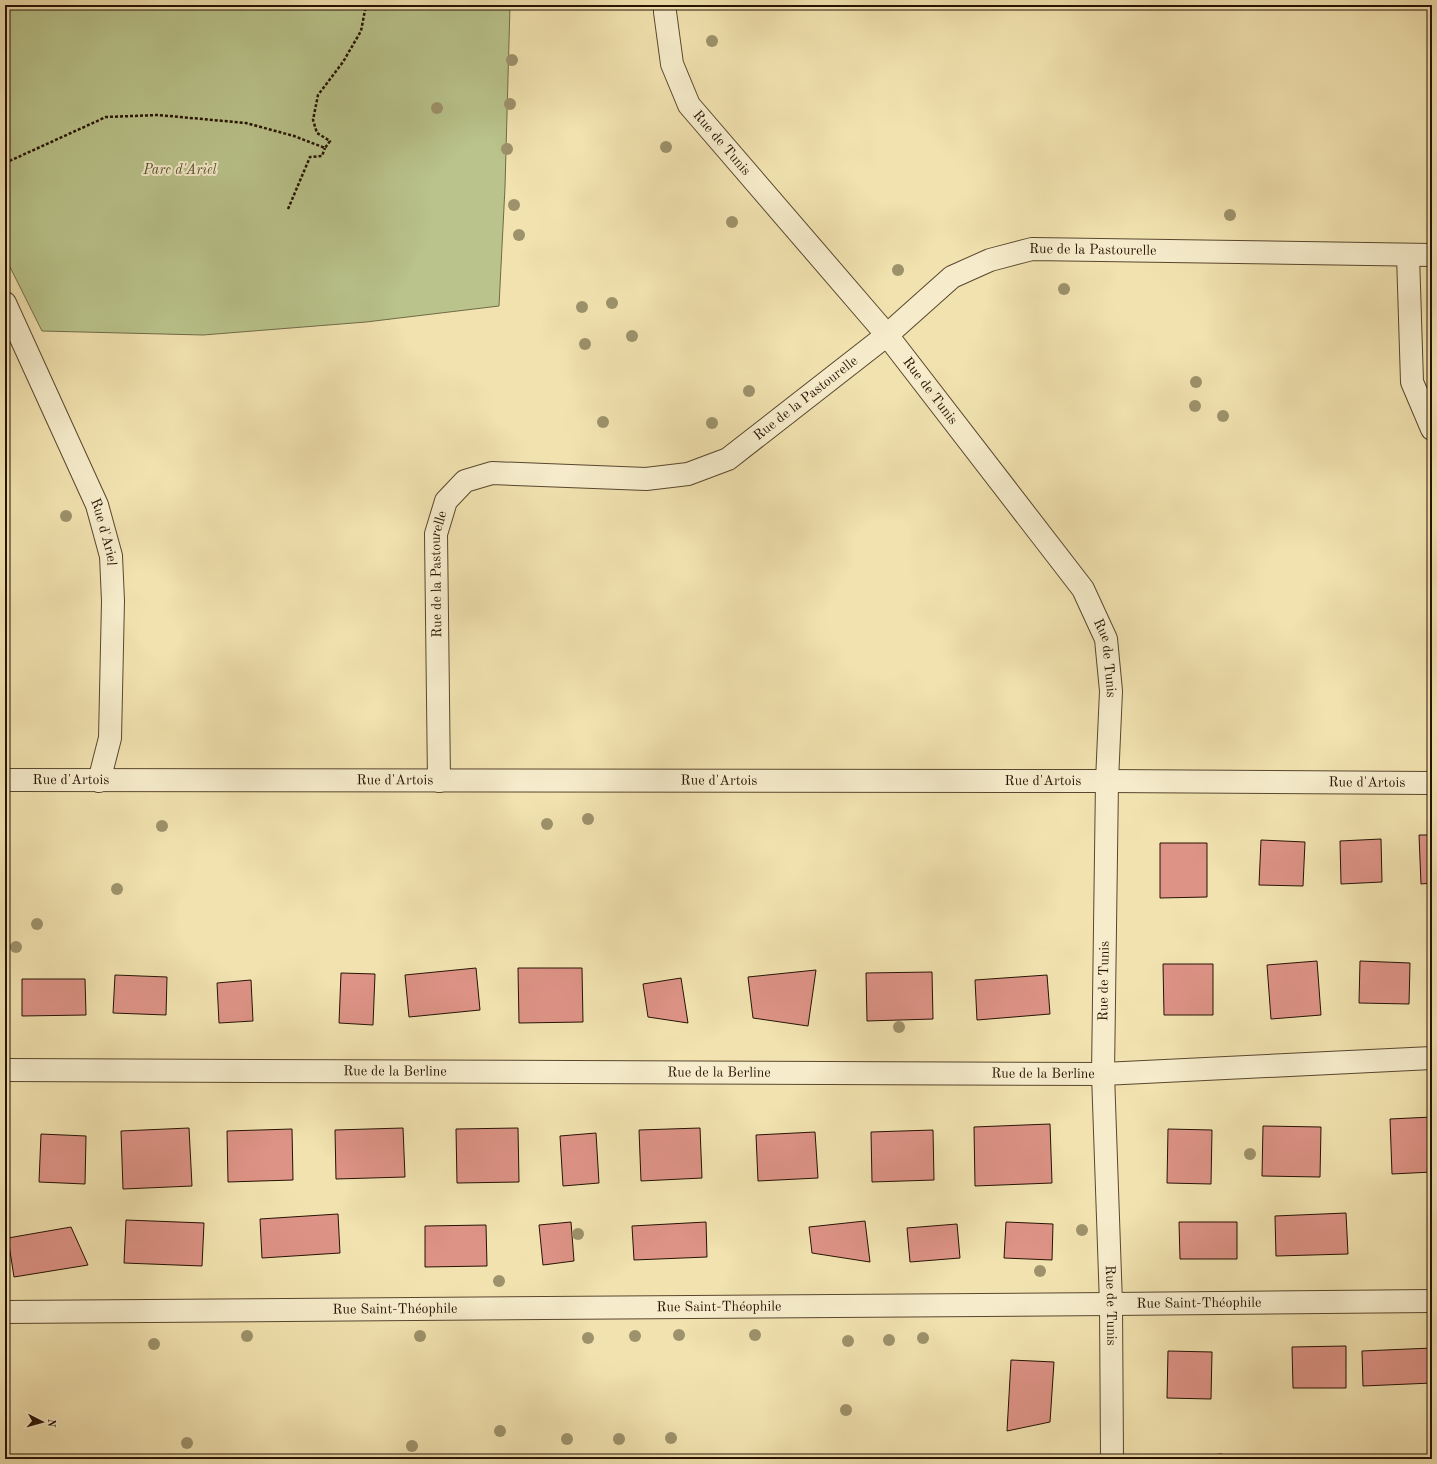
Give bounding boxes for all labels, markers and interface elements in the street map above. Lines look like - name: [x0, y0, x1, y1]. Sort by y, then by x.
- street label: Rue de Tunis: [690, 108, 753, 178]
- park label: Parc d'Ariel: [142, 163, 217, 177]
- street label: Rue de la Pastourelle: [1029, 242, 1157, 258]
- street label: Rue de la Pastourelle: [751, 354, 860, 443]
- street label: Rue de Tunis: [900, 355, 960, 427]
- street label: Rue d'Ariel: [88, 496, 118, 566]
- street label: Rue de la Pastourelle: [429, 509, 450, 638]
- street label: Rue de Tunis: [1091, 617, 1118, 698]
- street label: Rue d'Artois: [33, 773, 109, 787]
- street label: Rue d'Artois: [357, 773, 433, 787]
- street label: Rue d'Artois: [681, 774, 757, 788]
- street label: Rue d'Artois: [1005, 774, 1081, 788]
- street label: Rue d'Artois: [1329, 775, 1405, 790]
- street label: Rue de Tunis: [1096, 941, 1112, 1021]
- street label: Rue de la Berline: [343, 1064, 447, 1079]
- street label: Rue de la Berline: [667, 1065, 771, 1080]
- street label: Rue de la Berline: [991, 1067, 1095, 1081]
- street label: Rue de Tunis: [1103, 1265, 1118, 1346]
- street label: Rue Saint-Théophile: [1136, 1296, 1261, 1311]
- street label: Rue Saint-Théophile: [656, 1299, 781, 1314]
- street label: Rue Saint-Théophile: [333, 1302, 457, 1317]
- north arrow: [22, 1402, 62, 1442]
- text: N: [44, 1418, 56, 1428]

